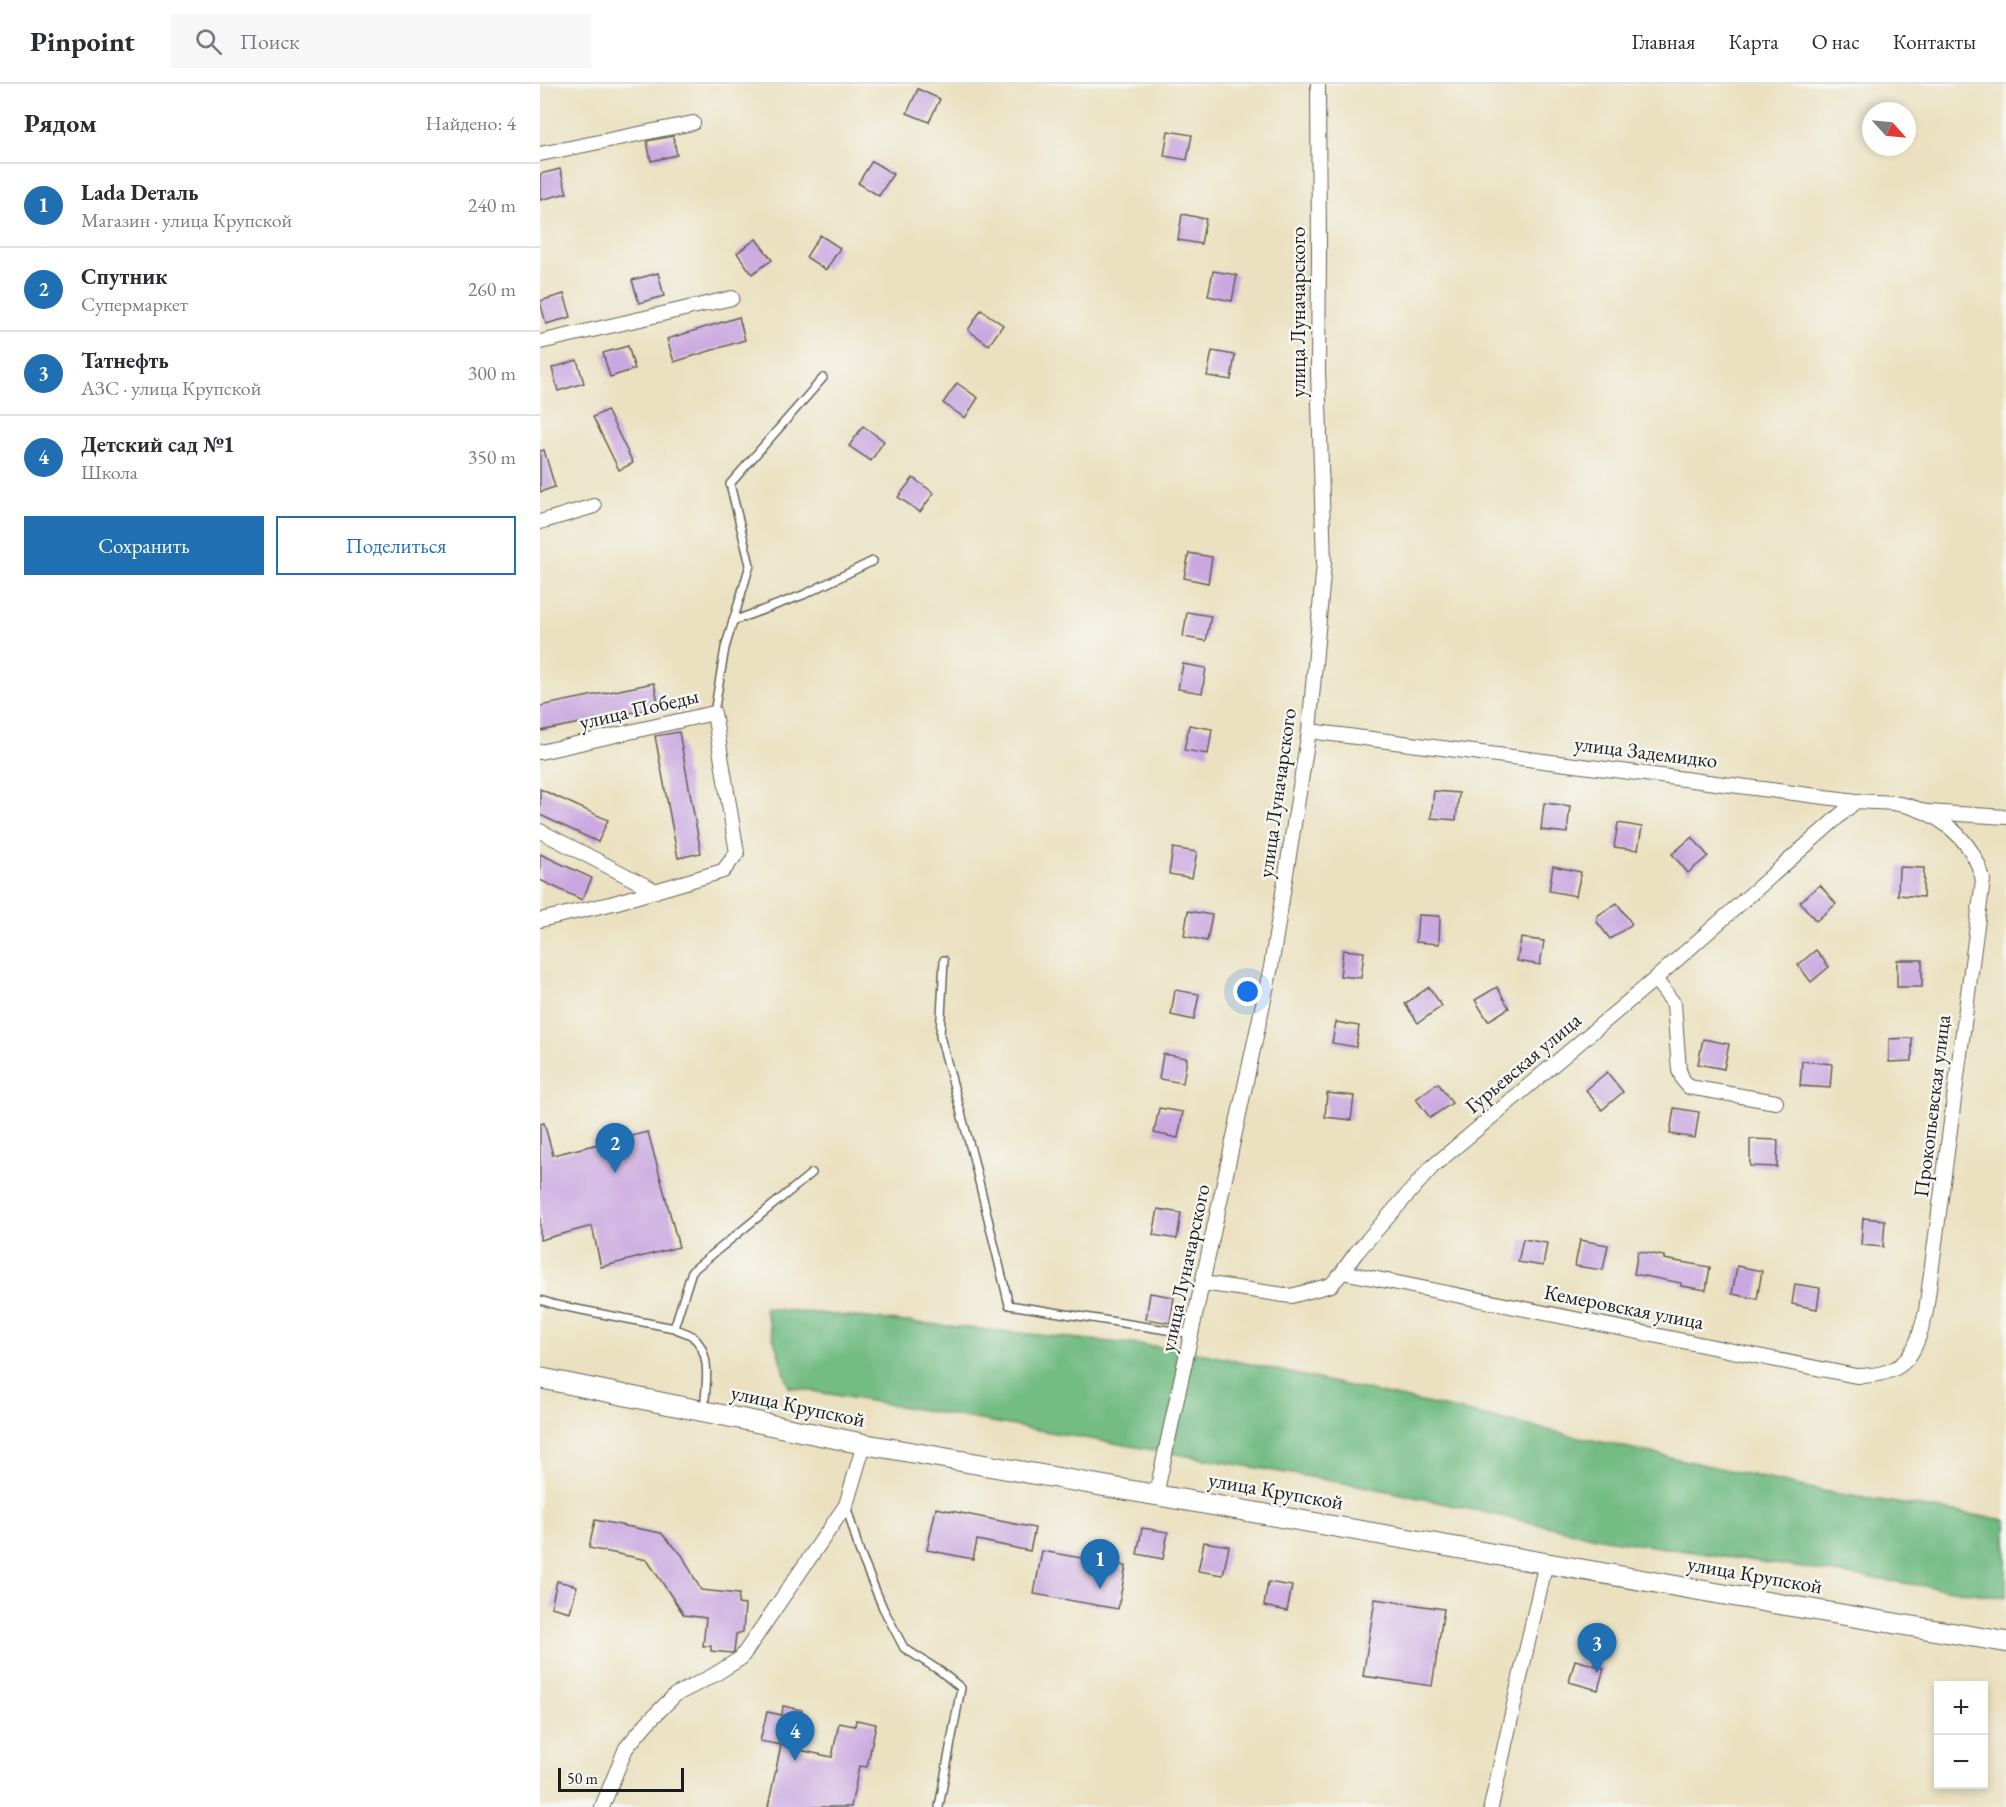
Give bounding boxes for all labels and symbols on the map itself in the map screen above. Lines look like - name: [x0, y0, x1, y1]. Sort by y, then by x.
- north arrow: [1862, 102, 1916, 156]
- street label: улица Луначарского: [1284, 226, 1311, 398]
- street label: улица Победы: [577, 682, 701, 735]
- street label: улица Луначарского: [1251, 706, 1302, 879]
- street label: улица Задемидко: [1573, 729, 1719, 774]
- your location: [1233, 977, 1262, 1006]
- street label: Гурьевская улица: [1459, 1006, 1587, 1119]
- street label: Прокопьевская улица: [1907, 1012, 1956, 1199]
- pin: 2: [596, 1124, 634, 1173]
- street label: улица Луначарского: [1154, 1181, 1215, 1354]
- street label: Кемеровская улица: [1542, 1278, 1707, 1335]
- street label: улица Крупской: [728, 1378, 868, 1433]
- street label: улица Крупской: [1206, 1465, 1346, 1516]
- pin: 1: [1080, 1540, 1120, 1589]
- street label: улица Крупской: [1685, 1549, 1825, 1600]
- pin: 3: [1578, 1624, 1616, 1673]
- pin: 4: [776, 1712, 814, 1761]
- scale bar: [558, 1765, 684, 1792]

